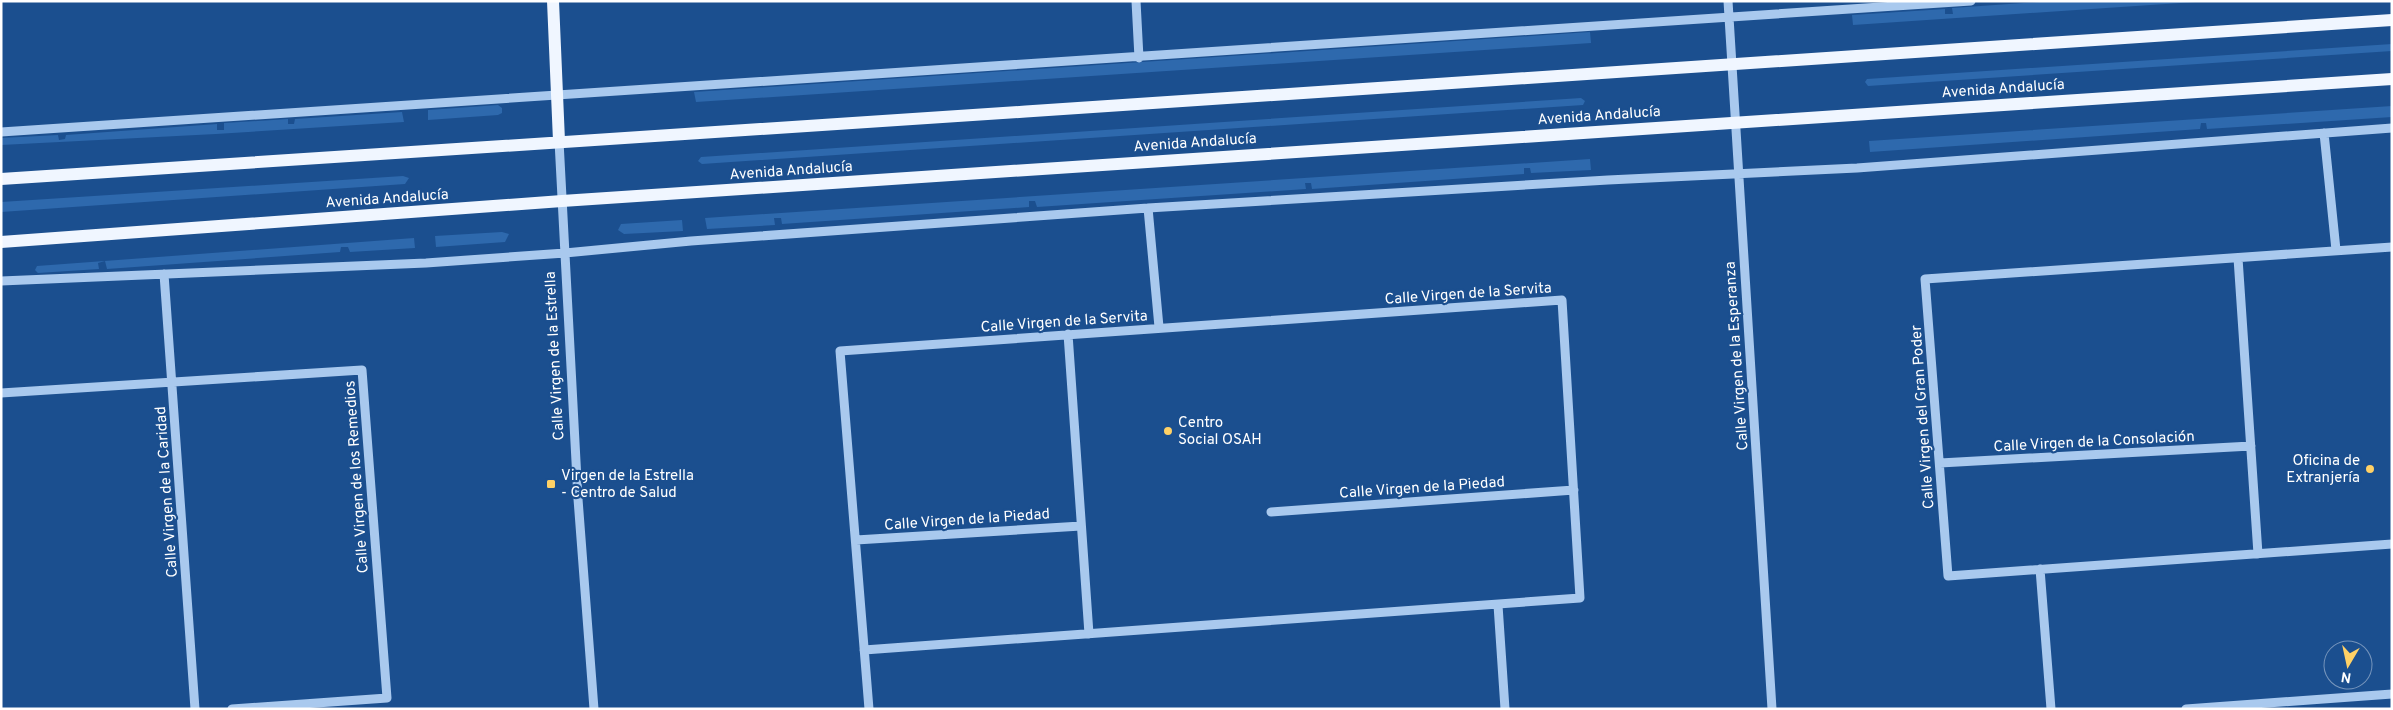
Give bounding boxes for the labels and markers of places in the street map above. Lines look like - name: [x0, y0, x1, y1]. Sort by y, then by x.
- place label: Centro Social OSAH: [1178, 414, 1262, 450]
- marker: Centro Social OSAH: [1162, 425, 1174, 437]
- place label: Oficina de Extranjería: [2286, 452, 2360, 488]
- marker: Oficina de Extranjería: [2364, 463, 2376, 475]
- place label: Virgen de la Estrella - Centro de Salud: [561, 467, 694, 503]
- marker: Virgen de la Estrella - Centro de Salud: [545, 478, 557, 490]

